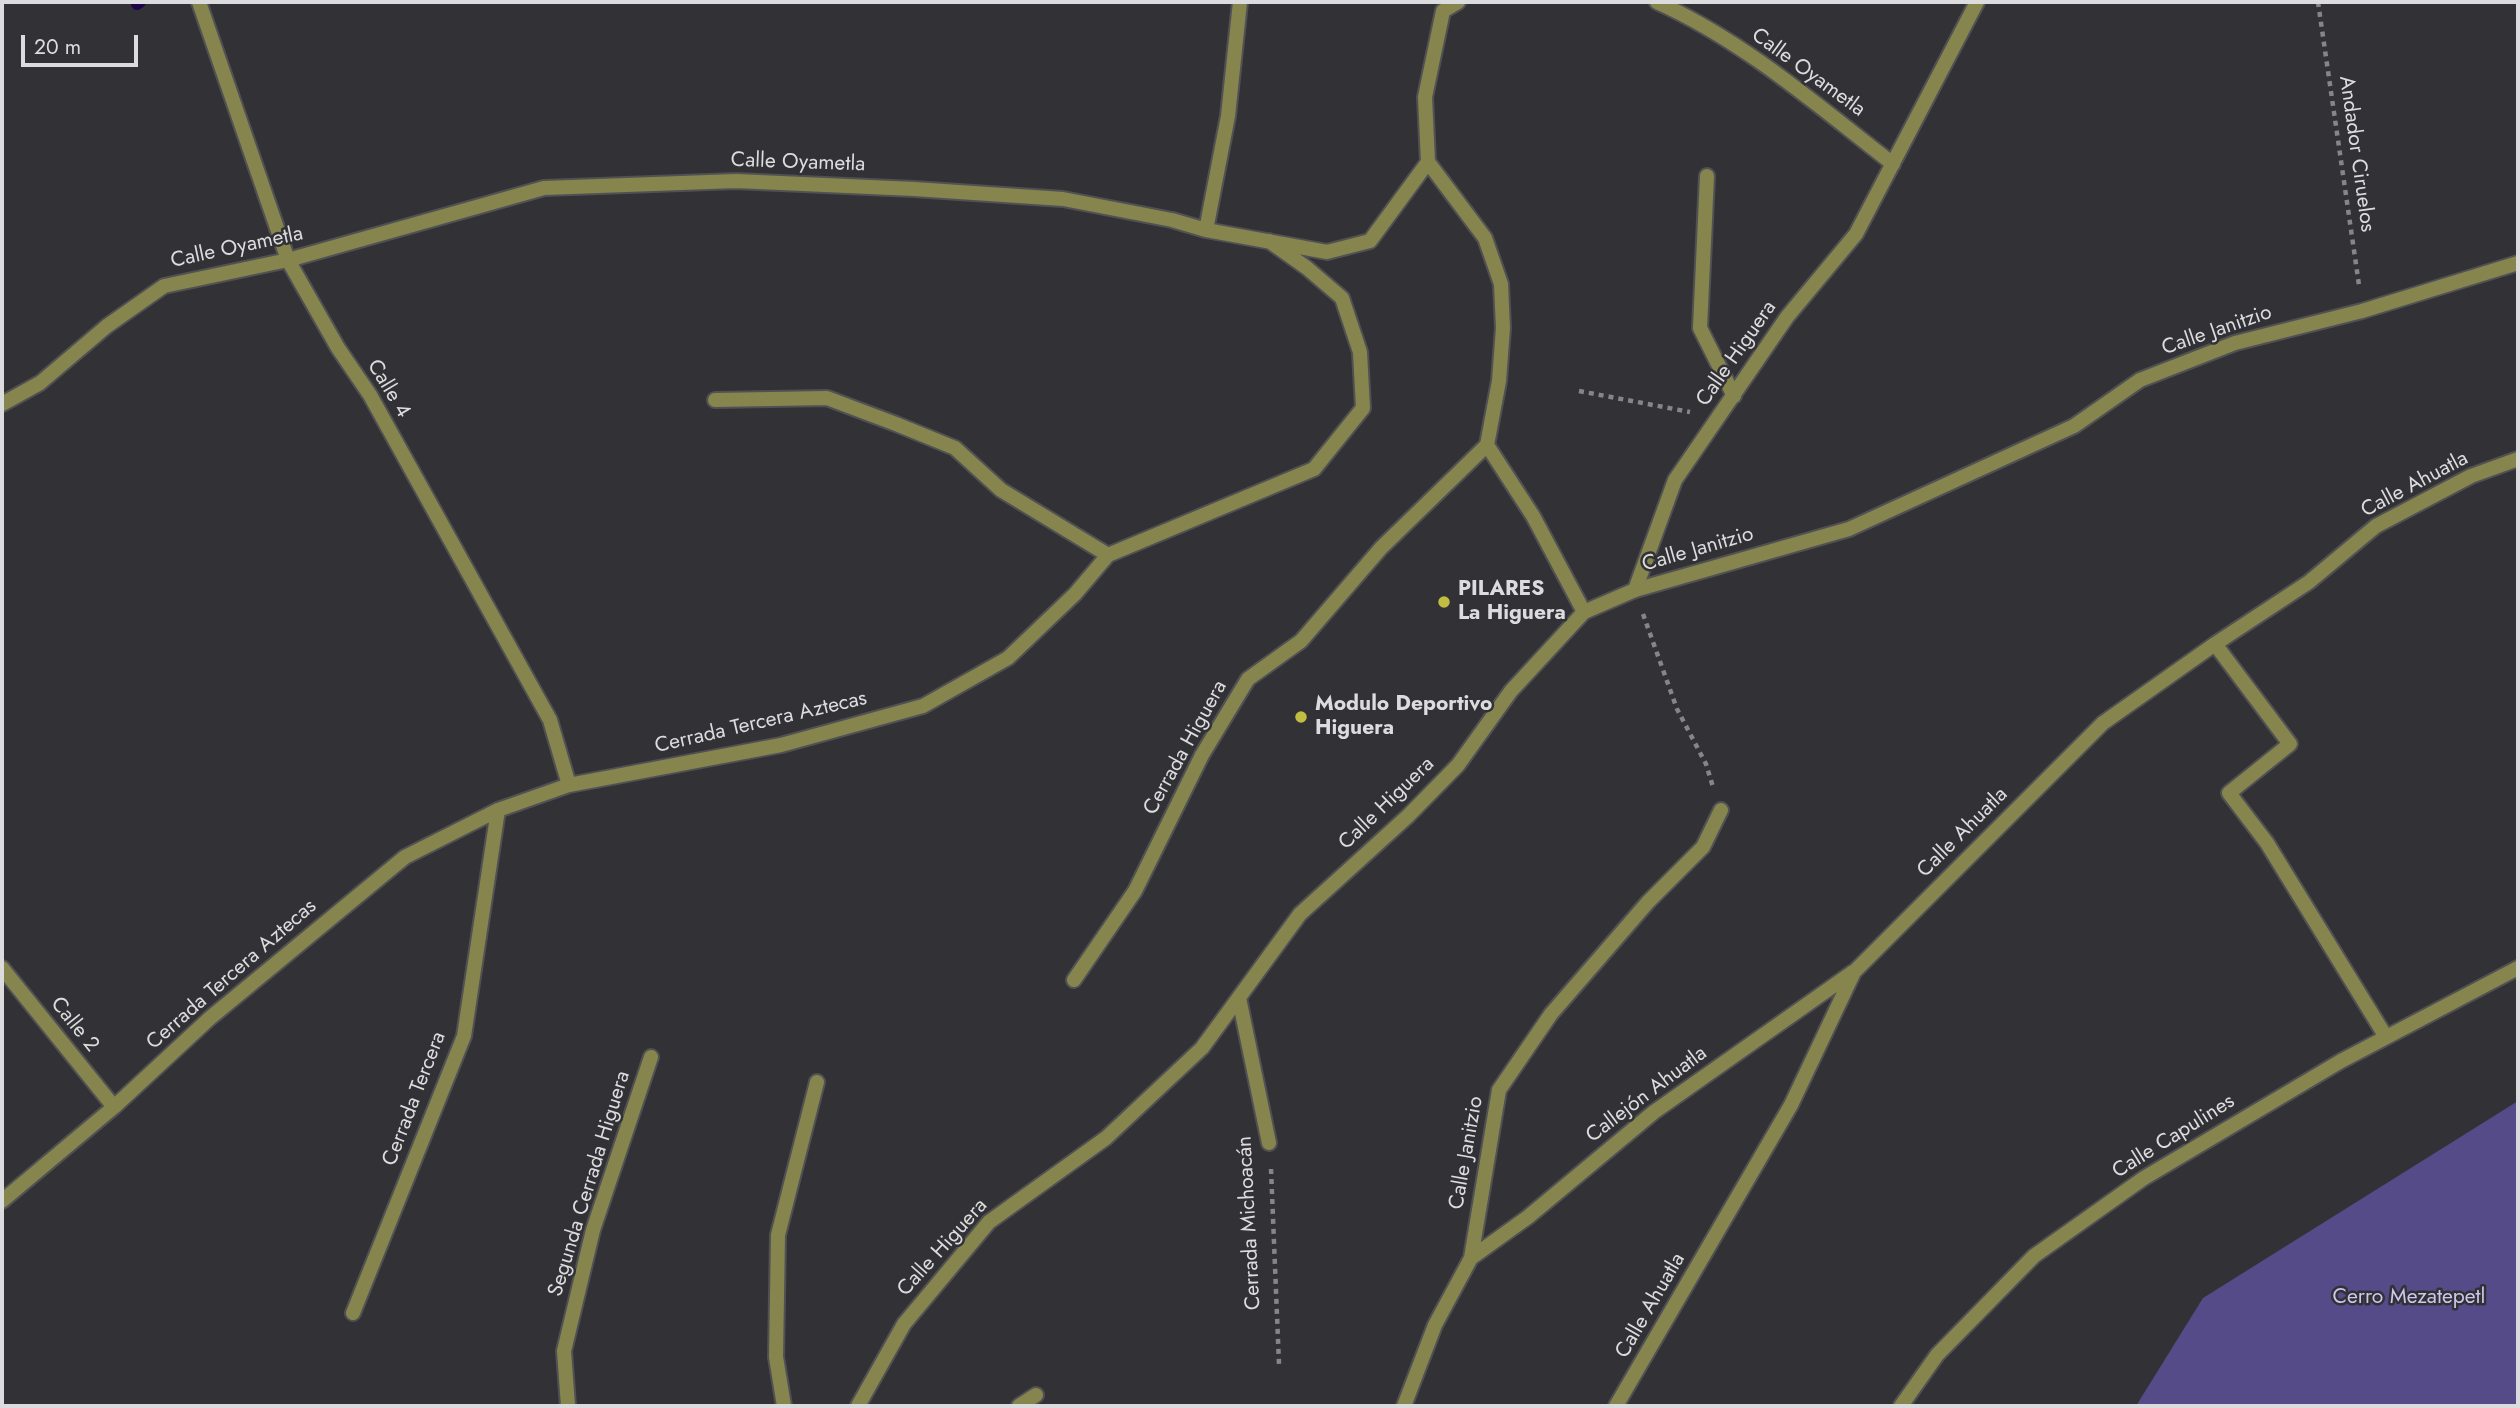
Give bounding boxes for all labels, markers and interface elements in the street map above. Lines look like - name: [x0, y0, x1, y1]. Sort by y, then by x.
- scale bar: [24, 21, 142, 65]
- street label: Calle Oyametla: [1746, 23, 1870, 123]
- text: 20 m: [34, 32, 81, 62]
- street label: Andador Ciruelos: [2333, 74, 2379, 234]
- street label: Calle Oyametla: [730, 148, 866, 178]
- street label: Calle Oyametla: [169, 222, 305, 274]
- street label: Calle Higuera: [1691, 296, 1783, 412]
- street label: Calle Janitzio: [2159, 300, 2275, 362]
- street label: Calle 4: [361, 355, 415, 423]
- street label: Calle Ahuatla: [2357, 446, 2473, 524]
- street label: Calle Janitzio: [1639, 522, 1757, 578]
- place label: PILARES La Higuera: [1458, 577, 1566, 627]
- marker: PILARES La Higuera: [1436, 594, 1452, 610]
- street label: Cerrada Higuera: [1139, 676, 1233, 820]
- street label: Cerrada Tercera Aztecas: [652, 686, 870, 760]
- place label: Modulo Deportivo Higuera: [1315, 692, 1493, 742]
- marker: Modulo Deportivo Higuera: [1293, 709, 1309, 725]
- street label: Calle Higuera: [1334, 752, 1440, 856]
- street label: Calle Ahuatla: [1913, 783, 2013, 883]
- street label: Cerrada Tercera Aztecas: [142, 894, 322, 1056]
- street label: Calle 2: [44, 993, 104, 1057]
- street label: Cerrada Tercera: [378, 1028, 452, 1170]
- street label: Callejón Ahuatla: [1582, 1041, 1712, 1149]
- street label: Segunda Cerrada Higuera: [544, 1068, 636, 1300]
- street label: Calle Capulines: [2108, 1089, 2240, 1185]
- street label: Calle Janitzio: [1445, 1094, 1489, 1212]
- street label: Cerrada Michoacán: [1233, 1135, 1267, 1311]
- street label: Calle Higuera: [893, 1194, 993, 1302]
- street label: Calle Ahuatla: [1611, 1249, 1691, 1363]
- park label: Cerro Mezatepetl: [2333, 1285, 2485, 1311]

